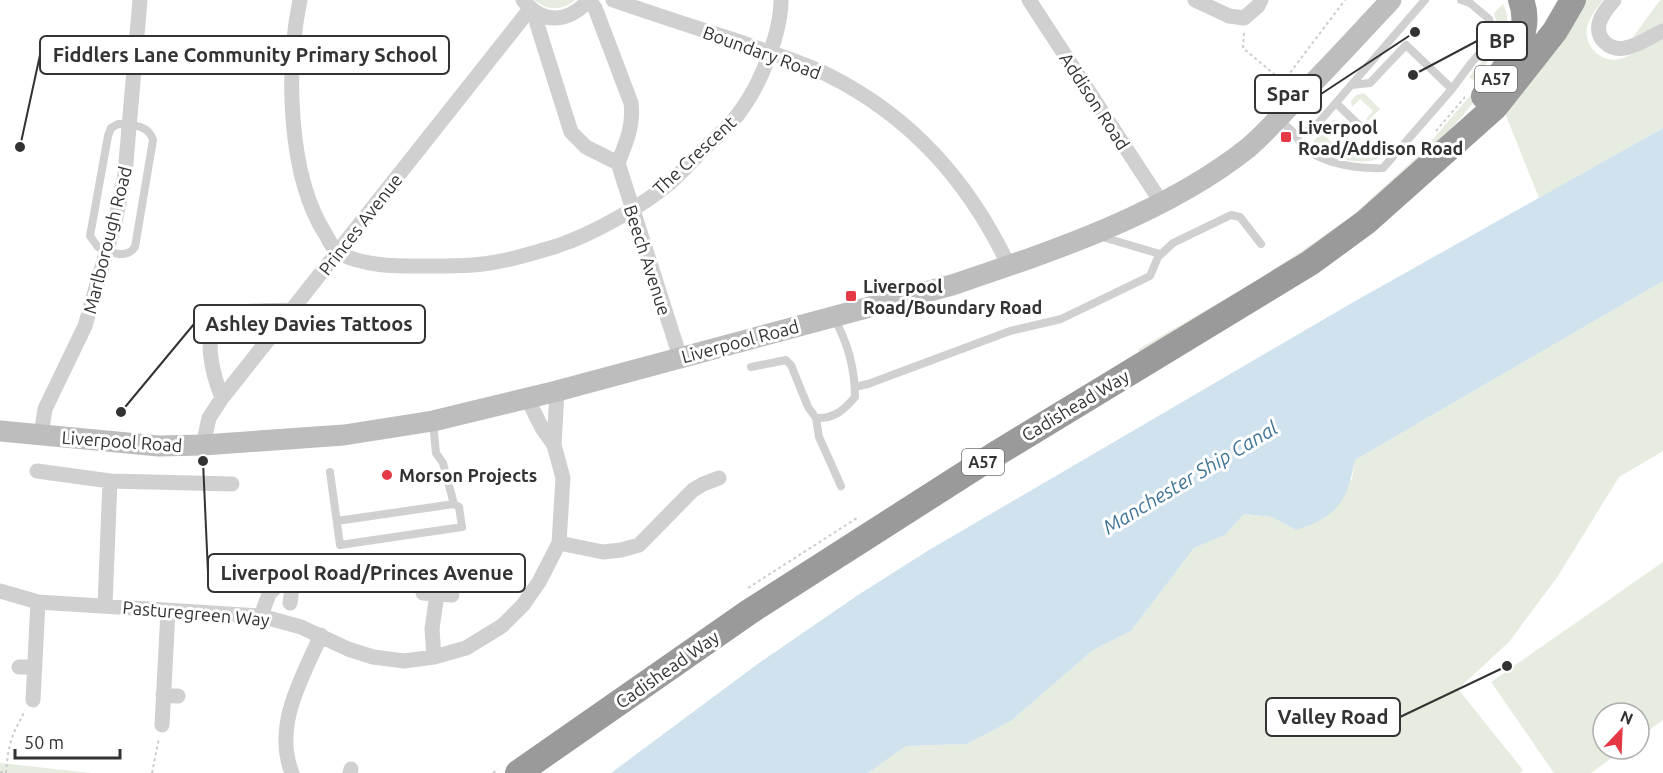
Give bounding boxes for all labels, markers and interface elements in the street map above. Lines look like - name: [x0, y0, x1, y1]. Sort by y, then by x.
- street label: Boundary Road: [700, 21, 824, 83]
- callout: BP: [1477, 22, 1527, 60]
- text: BP: [1489, 29, 1515, 52]
- callout: Fiddlers Lane Community Primary School: [40, 36, 449, 74]
- text: Fiddlers Lane Community Primary School: [53, 43, 437, 66]
- street label: Addison Road: [1056, 49, 1134, 153]
- road number: A57: [1475, 66, 1517, 92]
- callout: Spar: [1255, 75, 1321, 113]
- text: Spar: [1267, 82, 1310, 105]
- street label: The Crescent: [649, 112, 739, 198]
- place label: Liverpool Road/Addison Road: [1298, 117, 1463, 158]
- marker: Liverpool Road/Addison Road: [1279, 130, 1293, 144]
- street label: Marlborough Road: [79, 164, 135, 316]
- street label: Princes Avenue: [314, 169, 406, 279]
- street label: Beech Avenue: [621, 202, 675, 318]
- place label: Liverpool Road/Boundary Road: [863, 276, 1042, 317]
- marker: Liverpool Road/Boundary Road: [844, 289, 858, 303]
- callout: Ashley Davies Tattoos: [194, 305, 425, 343]
- text: Ashley Davies Tattoos: [205, 312, 413, 335]
- street label: Liverpool Road: [679, 316, 801, 366]
- street label: Cadishead Way: [1018, 365, 1132, 445]
- water label: Manchester Ship Canal: [1098, 416, 1282, 538]
- street label: Liverpool Road: [61, 427, 183, 455]
- road number: A57: [962, 449, 1004, 475]
- place label: Morson Projects: [399, 465, 537, 485]
- marker: Morson Projects: [380, 468, 394, 482]
- callout: Liverpool Road/Princes Avenue: [208, 554, 525, 592]
- text: Liverpool Road/Princes Avenue: [220, 561, 514, 584]
- street label: Pasturegreen Way: [122, 597, 271, 629]
- street label: Cadishead Way: [612, 626, 723, 712]
- callout: Valley Road: [1266, 698, 1400, 736]
- north arrow: [1591, 701, 1651, 761]
- text: Valley Road: [1278, 705, 1388, 728]
- text: N: [1618, 707, 1636, 728]
- scale bar: [15, 722, 120, 760]
- text: 50 m: [24, 732, 64, 752]

